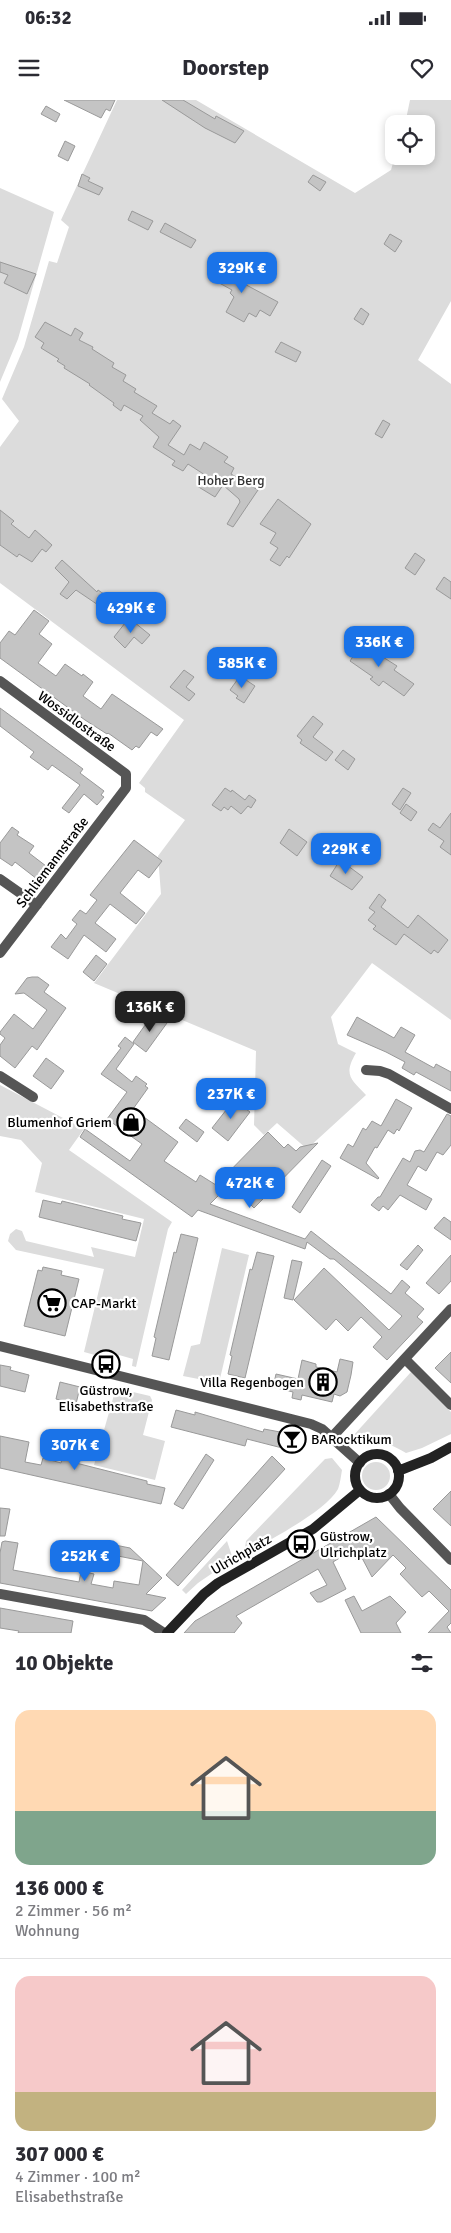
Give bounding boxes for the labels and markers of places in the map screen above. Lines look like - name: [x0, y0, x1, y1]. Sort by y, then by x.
- pin: 329K €: [201, 252, 283, 294]
- pin: 429K €: [90, 592, 172, 634]
- pin: 336K €: [338, 626, 420, 668]
- pin: 585K €: [201, 646, 283, 689]
- pin: 229K €: [305, 832, 387, 875]
- pin: 136K €: [109, 990, 191, 1033]
- pin: 237K €: [190, 1078, 272, 1120]
- shop icon: Blumenhof Griem: [116, 1107, 146, 1137]
- place label: Blumenhof Griem: [7, 1114, 112, 1131]
- pin: 472K €: [209, 1166, 291, 1209]
- supermarket icon: CAP-Markt: [37, 1288, 67, 1318]
- place label: CAP-Markt: [71, 1295, 136, 1312]
- bus stop icon: Güstrow, Elisabethstraße: [91, 1349, 121, 1379]
- building icon: Villa Regenbogen: [308, 1367, 338, 1397]
- place label: Villa Regenbogen: [200, 1374, 304, 1391]
- place label: Güstrow, Elisabethstraße: [59, 1382, 153, 1415]
- bar icon: BARocktikum: [277, 1424, 307, 1454]
- pin: 307K €: [34, 1428, 116, 1471]
- place label: BARocktikum: [311, 1431, 392, 1448]
- place label: Güstrow, Ulrichplatz: [320, 1528, 387, 1561]
- bus stop icon: Güstrow, Ulrichplatz: [286, 1529, 316, 1559]
- pin: 252K €: [44, 1540, 126, 1582]

